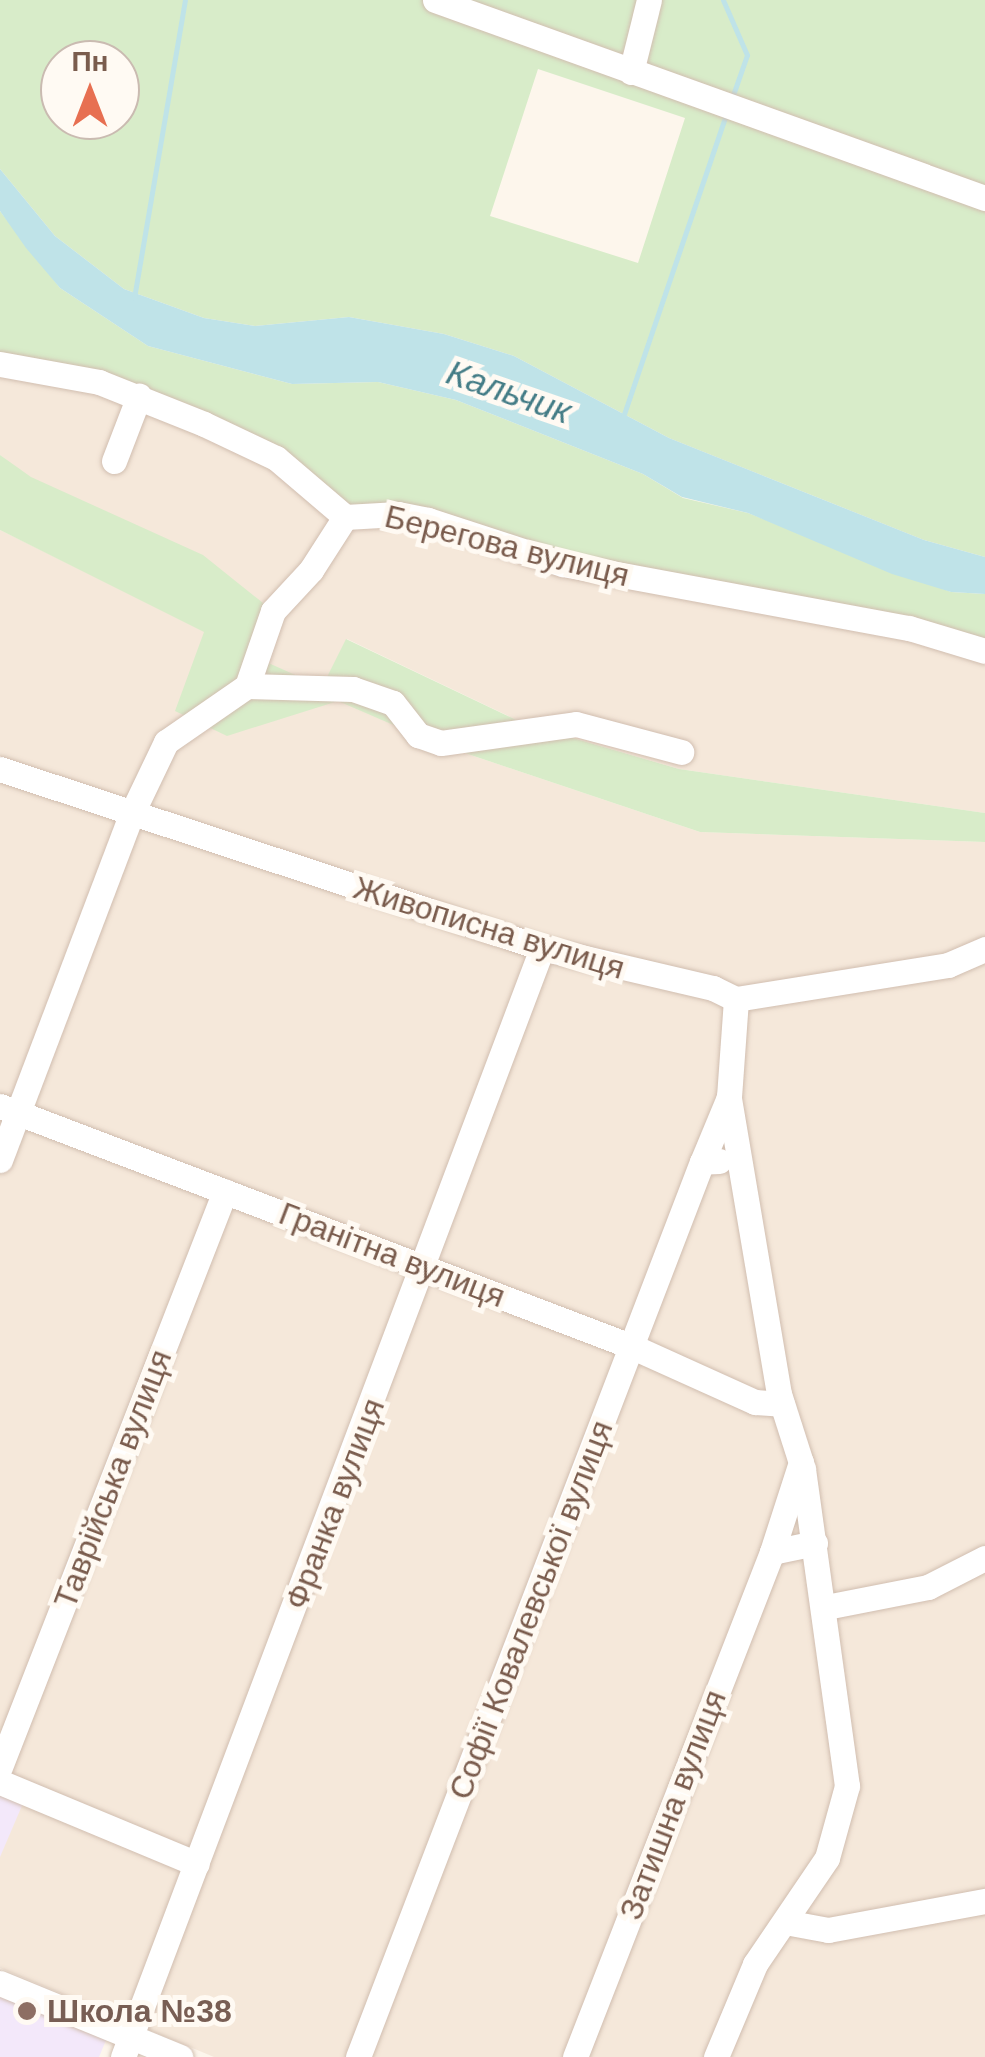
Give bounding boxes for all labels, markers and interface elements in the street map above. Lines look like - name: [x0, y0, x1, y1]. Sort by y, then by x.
- north arrow: [40, 40, 140, 140]
- text: Пн: [71, 46, 109, 77]
- water label: Кальчик: [441, 351, 577, 433]
- street label: Берегова вулиця: [381, 497, 633, 595]
- street label: Живописна вулиця: [349, 869, 629, 987]
- street label: Гранітна вулиця: [274, 1194, 510, 1316]
- street label: Таврійська вулиця: [46, 1344, 180, 1614]
- street label: Франка вулиця: [277, 1393, 393, 1615]
- street label: Софії Ковалевської вулиця: [441, 1415, 621, 1805]
- street label: Затишна вулиця: [612, 1685, 734, 1925]
- place label: Школа №38: [47, 1992, 232, 2030]
- marker: Школа №38: [16, 2000, 38, 2022]

